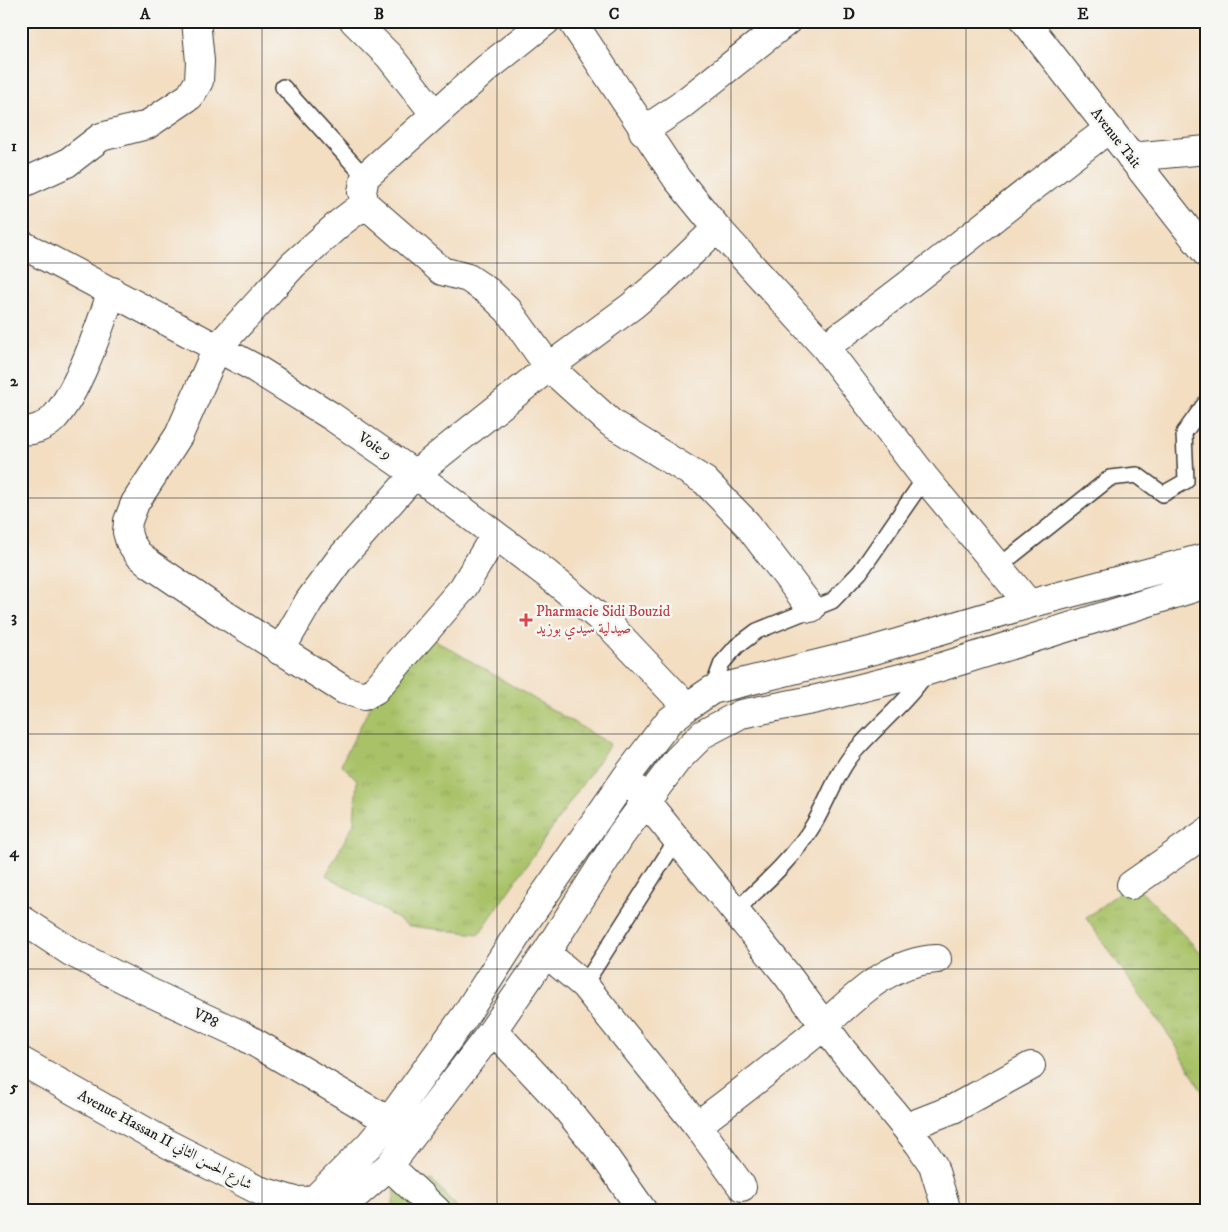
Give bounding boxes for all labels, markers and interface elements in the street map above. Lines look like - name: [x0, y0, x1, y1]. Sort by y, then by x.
- text: A: [139, 4, 151, 24]
- text: B: [374, 4, 384, 24]
- text: C: [609, 4, 619, 24]
- text: D: [843, 4, 855, 24]
- text: E: [1077, 4, 1089, 24]
- street label: Avenue Tait: [1087, 104, 1146, 172]
- text: 1: [11, 136, 17, 156]
- text: 2: [10, 371, 19, 391]
- street label: Voie 9: [354, 427, 396, 464]
- place label: Pharmacie Sidi Bouzid صيدلية سيدي بوزيد: [536, 602, 671, 640]
- text: 3: [11, 607, 17, 627]
- marker: Pharmacie Sidi Bouzid صيدلية سيدي بوزيد: [520, 614, 532, 626]
- text: 4: [8, 842, 19, 862]
- street label: VP8: [189, 1003, 222, 1032]
- text: 5: [9, 1077, 18, 1097]
- street label: Avenue Hassan II شارع الحسن الثاني: [73, 1086, 256, 1197]

